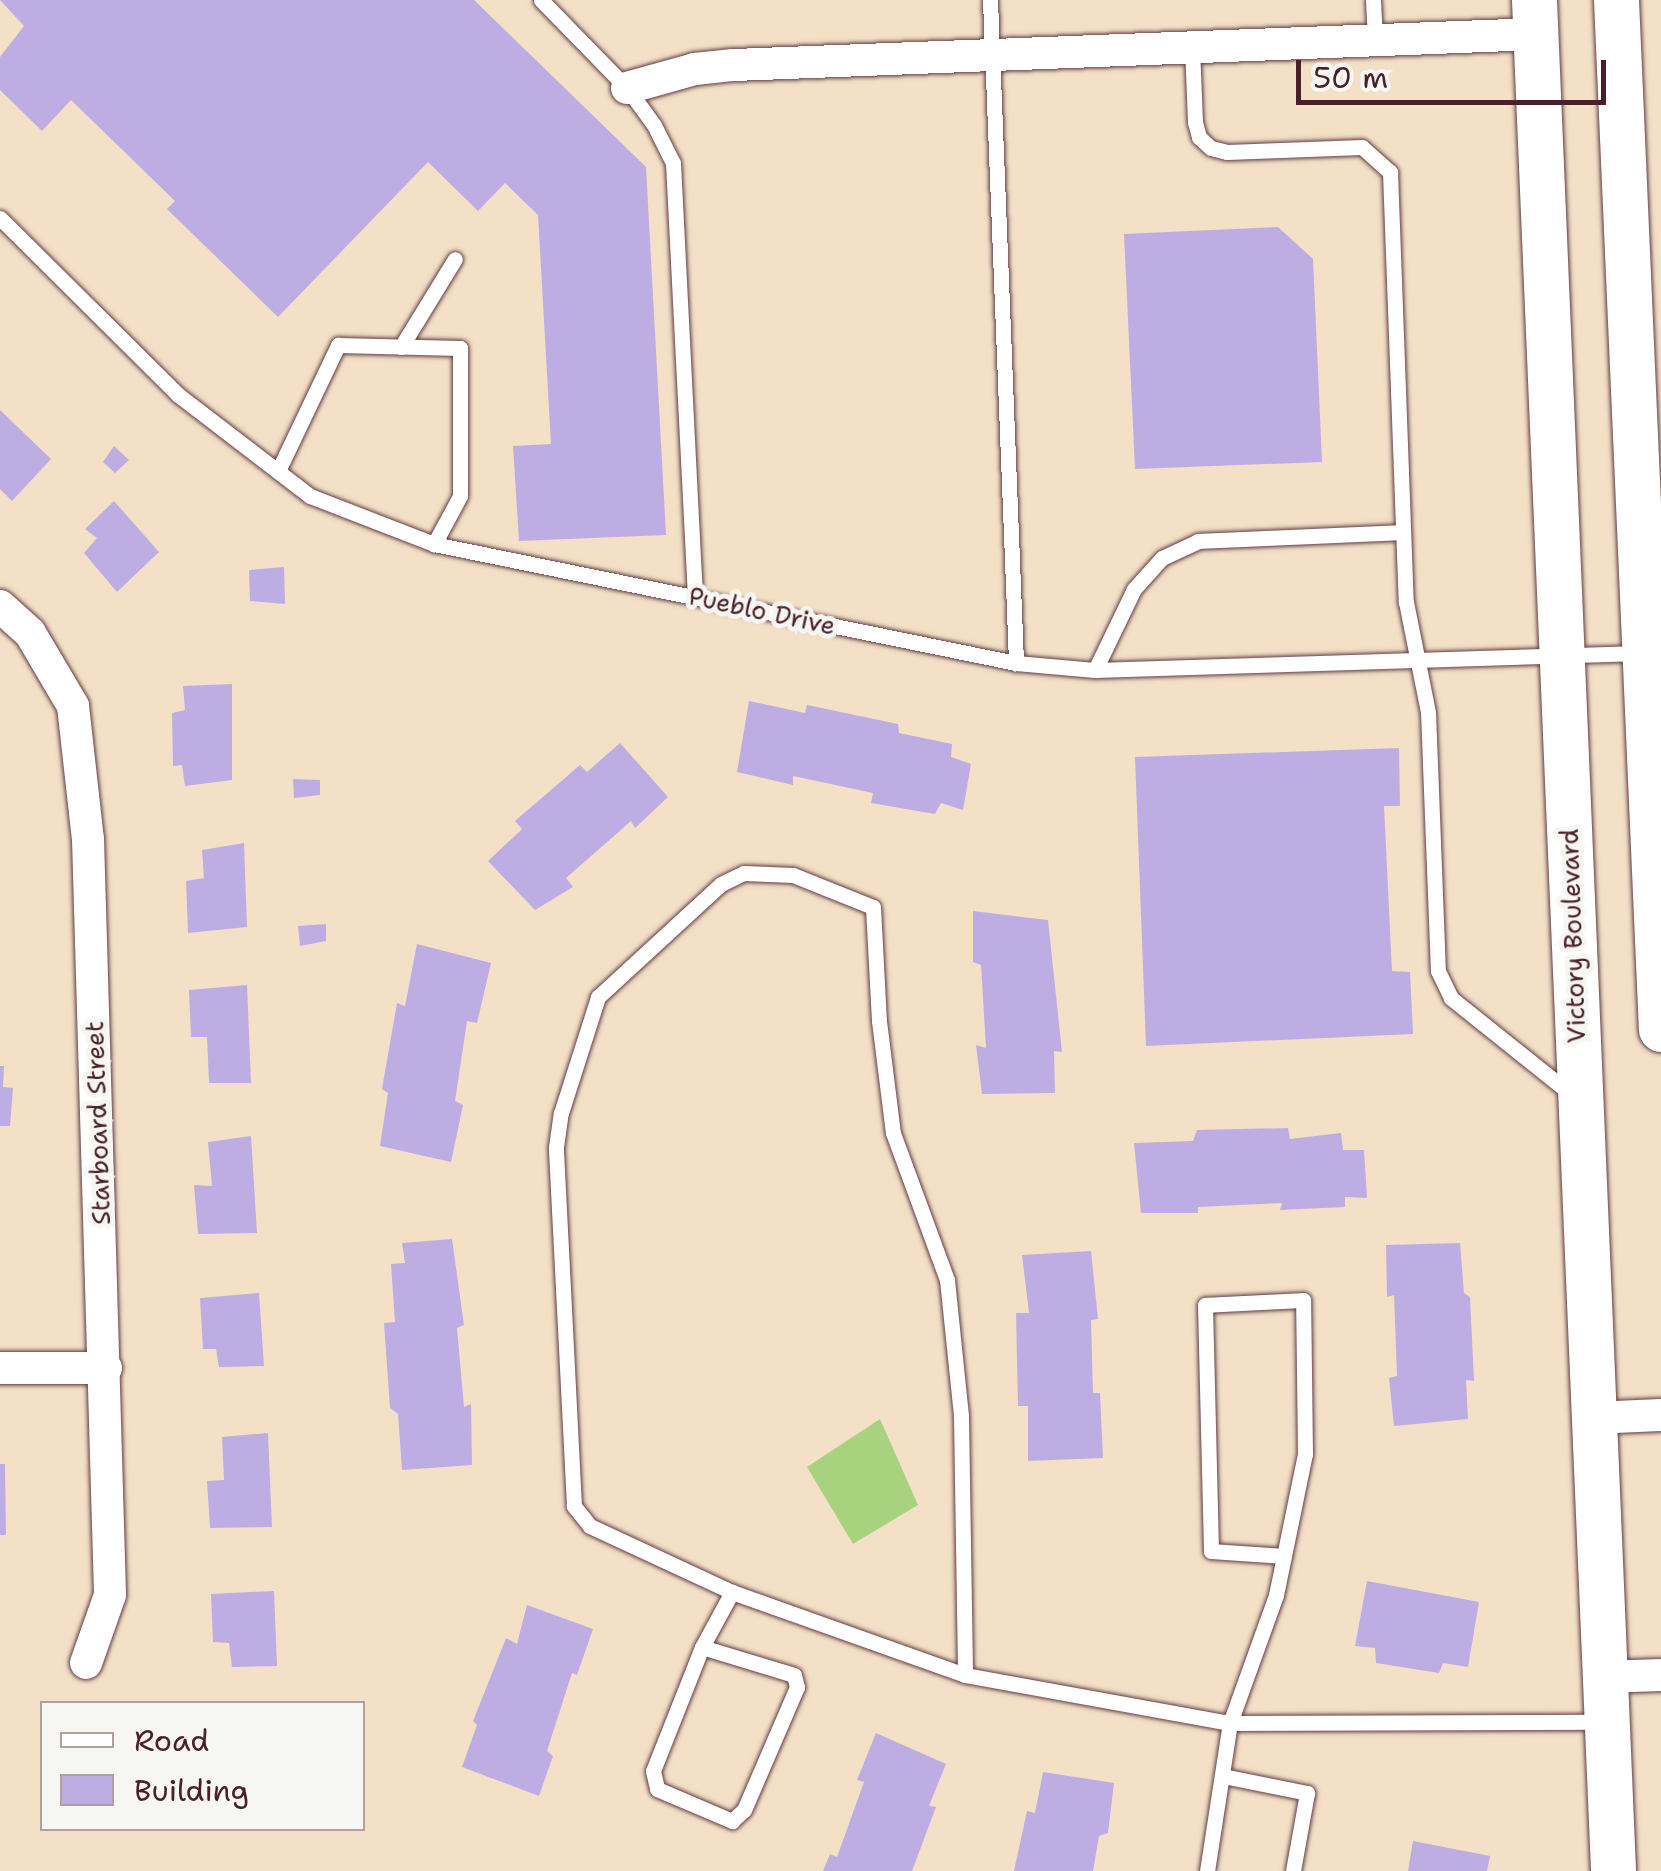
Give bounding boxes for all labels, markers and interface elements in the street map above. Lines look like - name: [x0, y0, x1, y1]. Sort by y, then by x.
- scale bar: [1301, 40, 1611, 102]
- text: 50 m: [1313, 57, 1388, 98]
- street label: Pueblo Drive: [686, 581, 838, 641]
- street label: Victory Boulevard: [1554, 828, 1592, 1044]
- street label: Starboard Street: [79, 1021, 117, 1225]
- legend: [40, 1701, 365, 1831]
- text: Road: [134, 1720, 209, 1761]
- text: Building: [134, 1770, 249, 1811]

